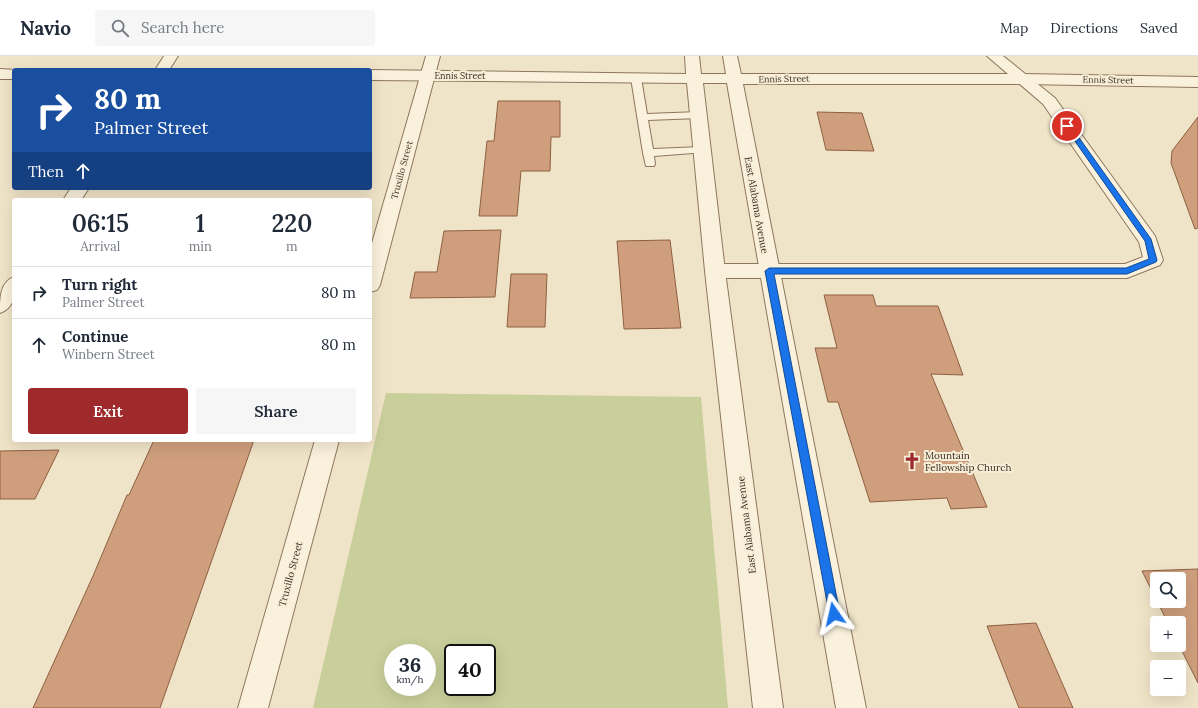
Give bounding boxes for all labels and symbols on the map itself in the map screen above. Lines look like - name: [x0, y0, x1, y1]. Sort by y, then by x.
- street label: Ennis Street: [434, 70, 486, 81]
- street label: Ennis Street: [758, 73, 810, 84]
- street label: Ennis Street: [1082, 74, 1134, 85]
- pin: [1050, 109, 1084, 143]
- street label: Truxillo Street: [388, 139, 415, 200]
- street label: East Alabama Avenue: [742, 156, 772, 255]
- place label: Mountain Fellowship Church: [925, 449, 1012, 474]
- church icon: Mountain Fellowship Church: [902, 451, 922, 471]
- street label: East Alabama Avenue: [734, 475, 759, 575]
- street label: Truxillo Street: [276, 540, 305, 608]
- position arrow: [813, 593, 855, 635]
- speed limit sign: 40: [444, 644, 496, 696]

